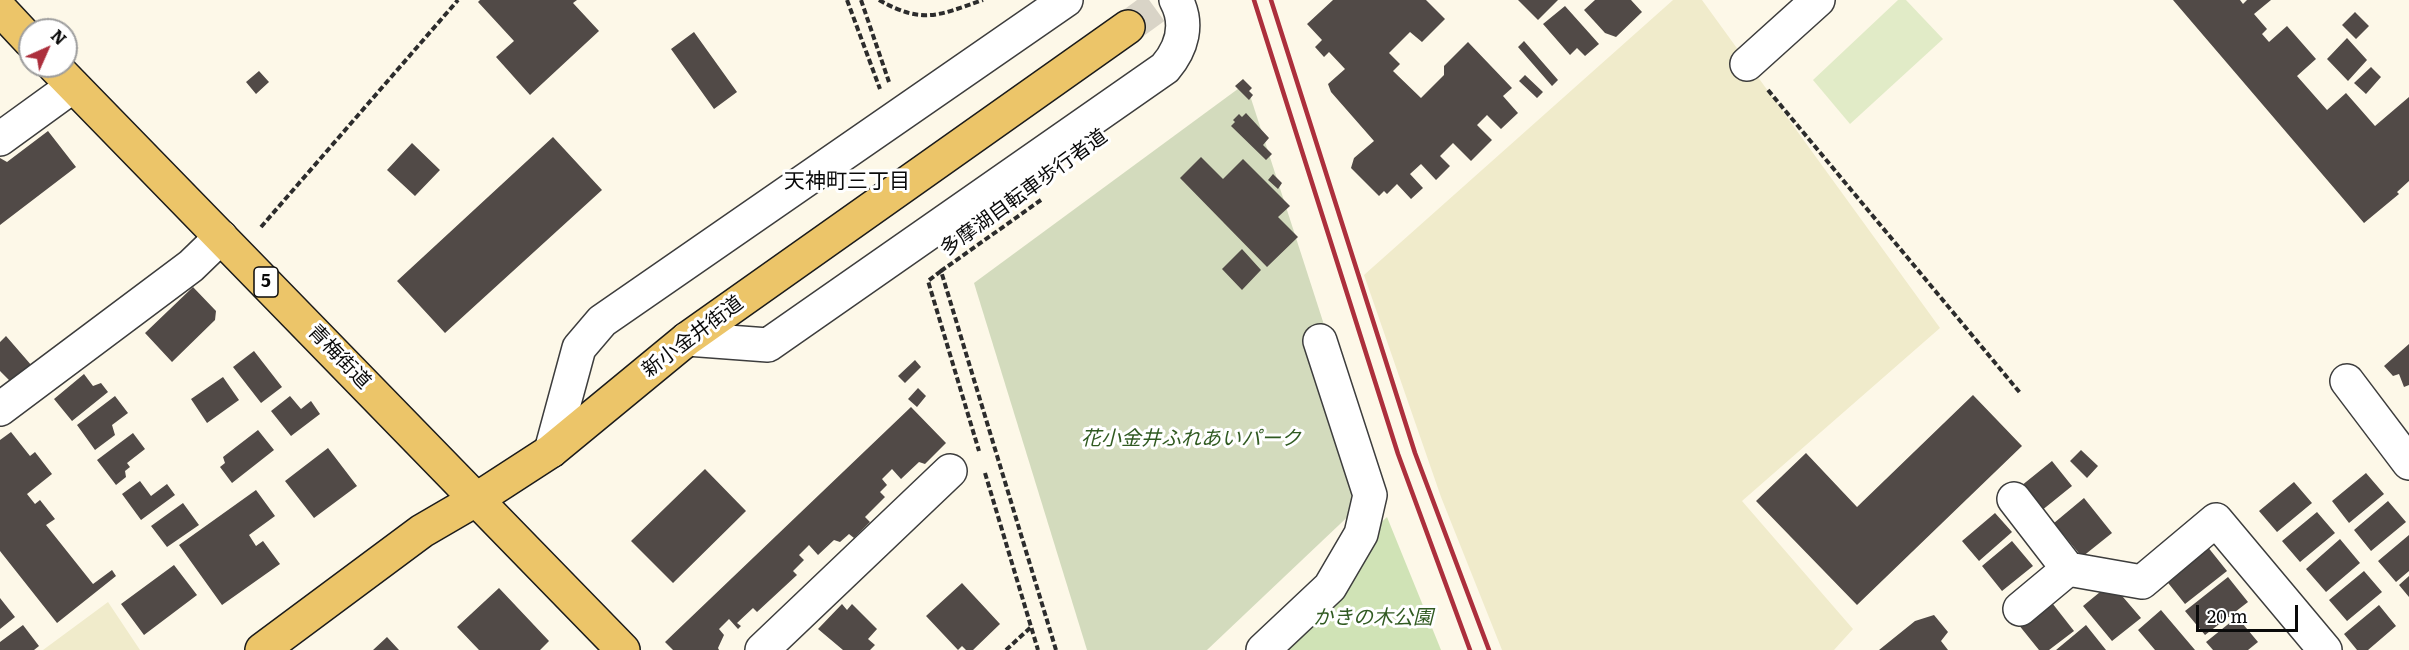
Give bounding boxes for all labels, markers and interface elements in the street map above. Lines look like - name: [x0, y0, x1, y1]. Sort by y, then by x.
- north arrow: [18, 18, 78, 78]
- text: N: [46, 23, 73, 50]
- street label: 多摩湖自転車歩行者道: [936, 125, 1112, 261]
- district label: 天神町三丁目: [784, 169, 910, 195]
- road number: 5: [254, 267, 278, 297]
- street label: 新小金井街道: [638, 291, 748, 383]
- street label: 青梅街道: [303, 320, 375, 394]
- park label: 花小金井ふれあいパーク: [1081, 427, 1301, 451]
- scale bar: [2199, 593, 2301, 631]
- text: 20 m: [2207, 602, 2248, 629]
- park label: かきの木公園: [1313, 606, 1433, 630]

